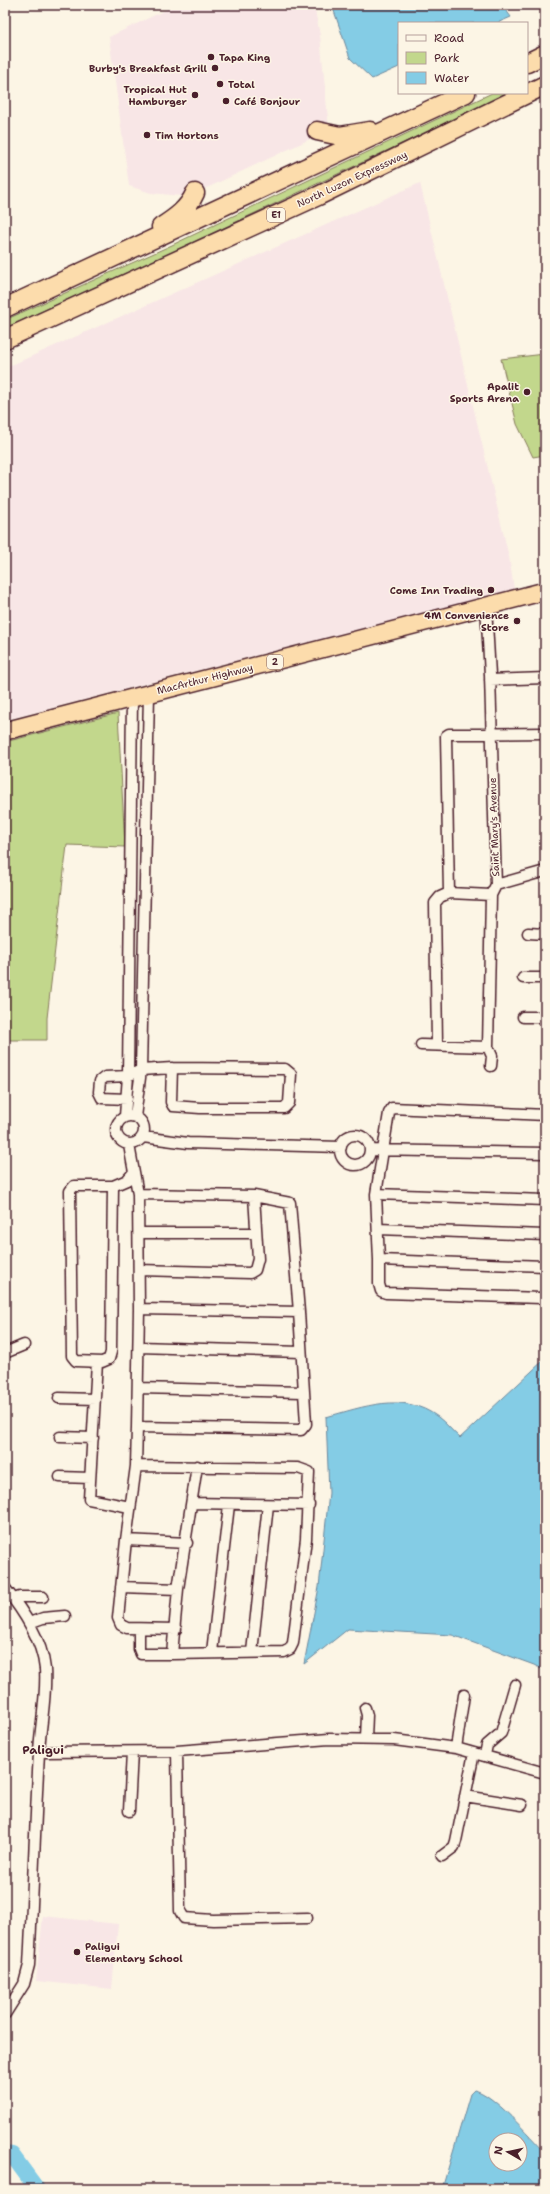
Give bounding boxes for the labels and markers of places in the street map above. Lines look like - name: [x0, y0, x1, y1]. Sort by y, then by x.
- place label: Tapa King: [219, 51, 271, 64]
- marker: Tapa King: [206, 52, 216, 62]
- place label: Burby's Breakfast Grill: [89, 62, 208, 75]
- marker: Burby's Breakfast Grill: [210, 63, 220, 73]
- place label: Total: [228, 78, 255, 91]
- marker: Total: [215, 79, 225, 89]
- place label: Tropical Hut Hamburger: [124, 83, 188, 108]
- marker: Tropical Hut Hamburger: [190, 90, 200, 100]
- place label: Café Bonjour: [234, 95, 301, 108]
- marker: Café Bonjour: [221, 96, 231, 106]
- place label: Tim Hortons: [155, 129, 219, 142]
- marker: Tim Hortons: [142, 130, 152, 140]
- place label: Apalit Sports Arena: [450, 380, 519, 405]
- marker: Apalit Sports Arena: [522, 387, 532, 397]
- place label: Come Inn Trading: [390, 584, 484, 597]
- marker: Come Inn Trading: [486, 585, 496, 595]
- place label: 4M Convenience Store: [424, 609, 509, 634]
- marker: 4M Convenience Store: [512, 616, 522, 626]
- place label: Paligui Elementary School: [85, 1940, 183, 1965]
- marker: Paligui Elementary School: [72, 1947, 82, 1957]

